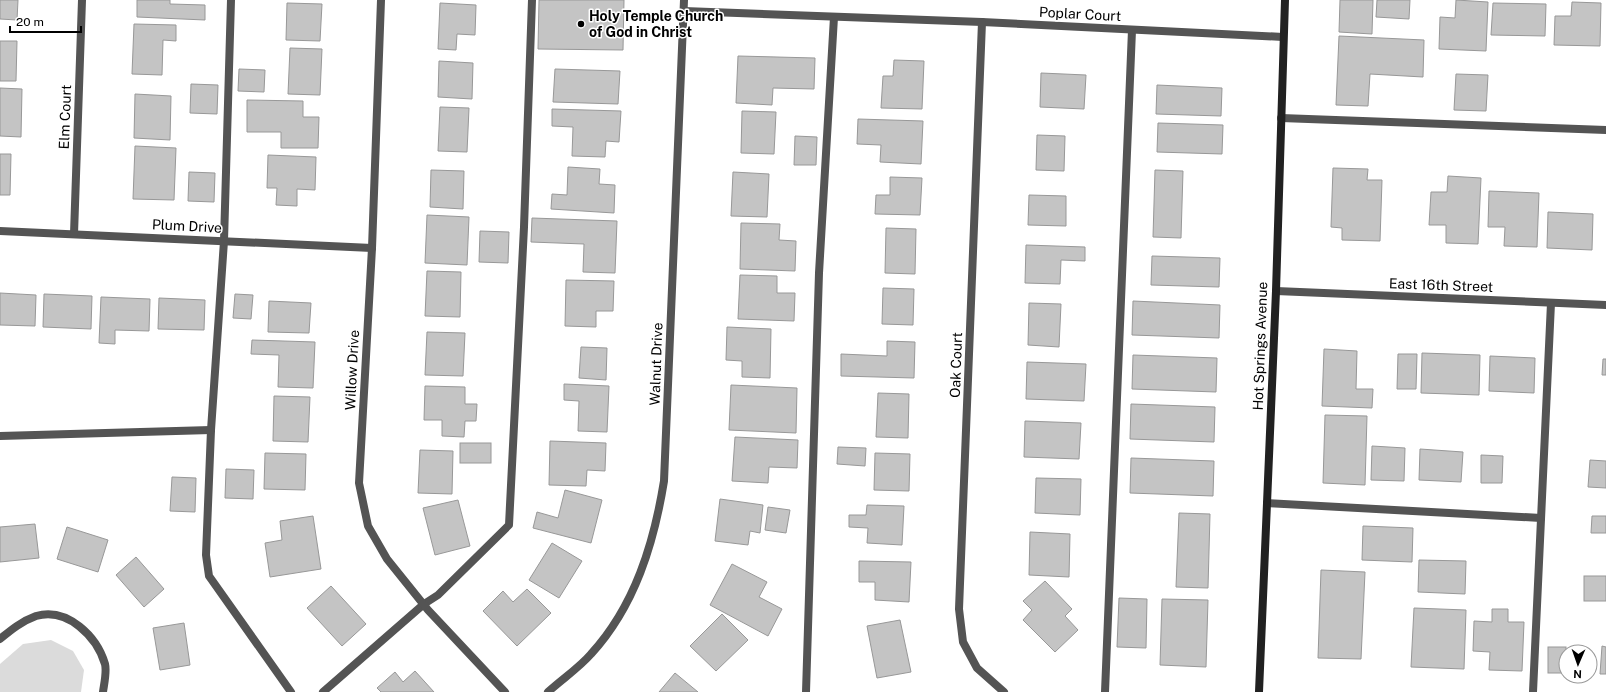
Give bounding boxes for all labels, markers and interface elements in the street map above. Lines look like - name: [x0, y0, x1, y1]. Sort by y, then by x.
- street label: Poplar Court: [1038, 4, 1122, 24]
- scale bar: [10, 8, 81, 34]
- place label: Holy Temple Church of God in Christ: [589, 8, 723, 40]
- text: 20 m: [16, 15, 44, 29]
- marker: Holy Temple Church of God in Christ: [576, 19, 586, 29]
- street label: Elm Court: [56, 84, 74, 150]
- street label: Plum Drive: [152, 216, 223, 236]
- street label: East 16th Street: [1389, 275, 1493, 295]
- street label: Hot Springs Avenue: [1250, 281, 1270, 411]
- street label: Walnut Drive: [647, 322, 665, 406]
- street label: Willow Drive: [342, 329, 362, 411]
- street label: Oak Court: [947, 332, 965, 398]
- north arrow: [1558, 644, 1598, 684]
- text: N: [1573, 668, 1582, 680]

